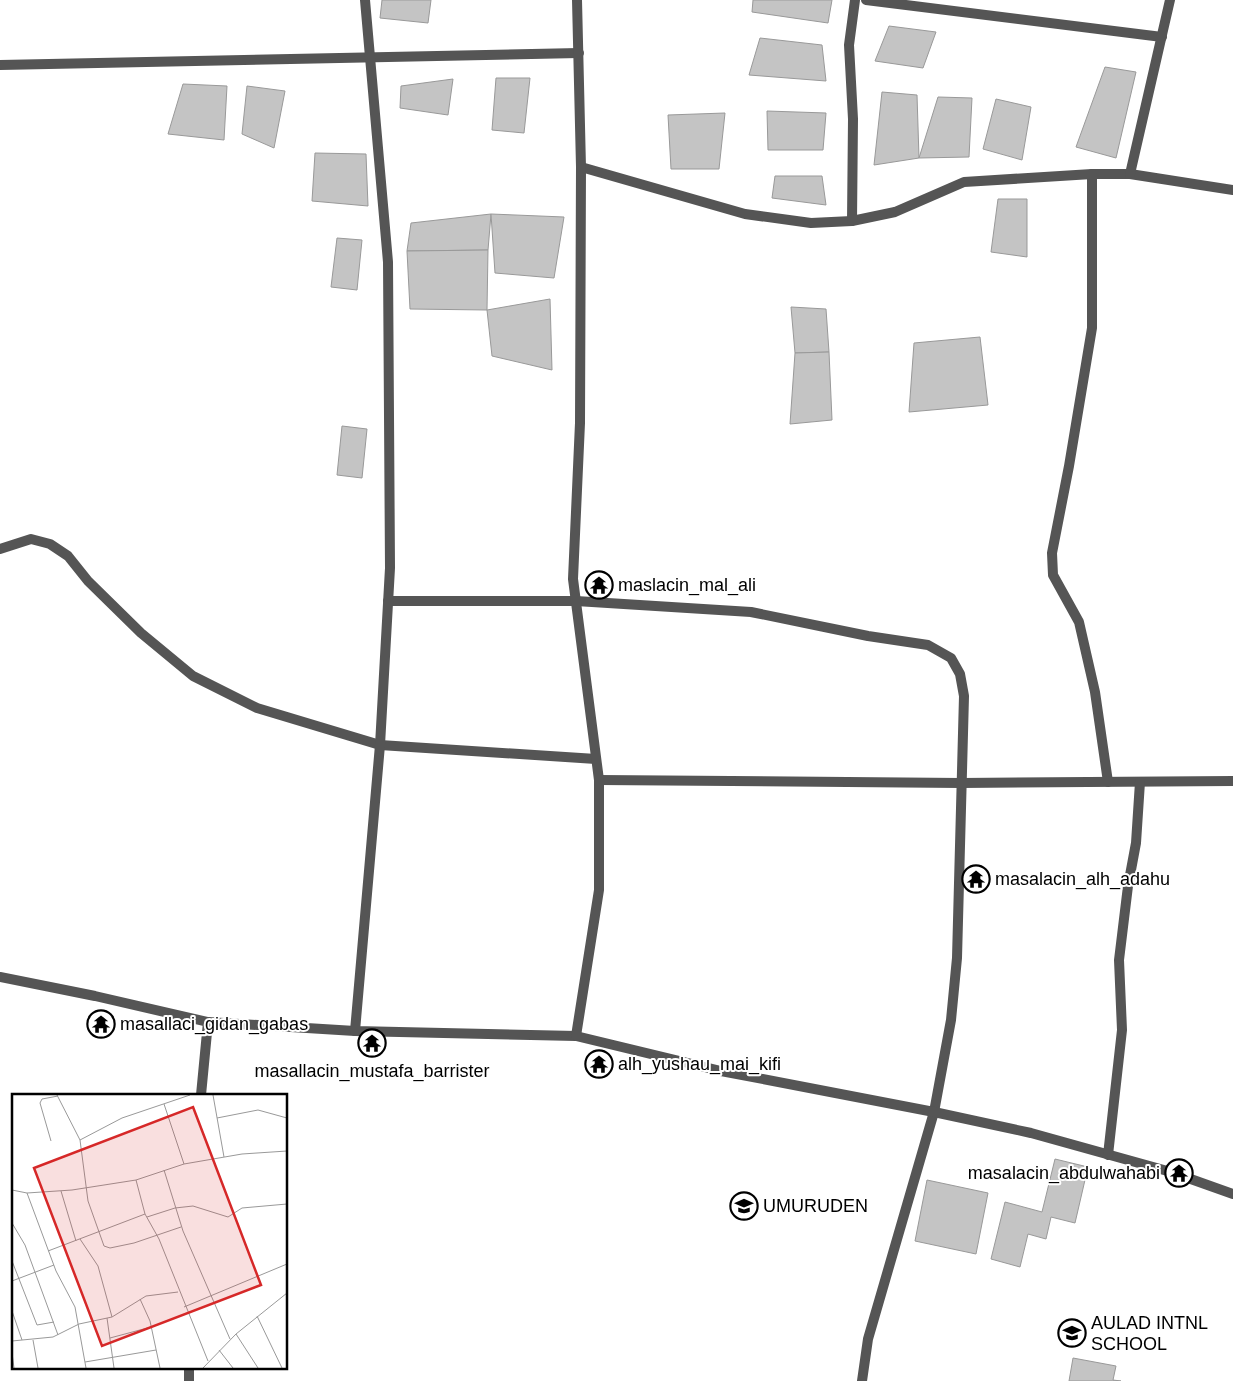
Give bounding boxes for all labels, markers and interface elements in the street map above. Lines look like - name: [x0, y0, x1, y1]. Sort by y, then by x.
- temple icon: maslacin_mal_ali: [584, 570, 614, 600]
- place label: maslacin_mal_ali: [618, 575, 756, 596]
- temple icon: masalacin_alh_adahu: [961, 864, 991, 894]
- place label: masalacin_alh_adahu: [995, 869, 1170, 890]
- temple icon: masallaci_gidan_gabas: [86, 1009, 116, 1039]
- place label: masallaci_gidan_gabas: [120, 1014, 308, 1035]
- temple icon: masallacin_mustafa_barrister: [357, 1028, 387, 1058]
- temple icon: alh_yushau_mai_kifi: [584, 1049, 614, 1079]
- place label: alh_yushau_mai_kifi: [618, 1054, 781, 1075]
- place label: masallacin_mustafa_barrister: [254, 1061, 490, 1082]
- inset map: [12, 1094, 288, 1368]
- temple icon: masalacin_abdulwahabi: [1164, 1158, 1194, 1188]
- place label: masalacin_abdulwahabi: [968, 1163, 1160, 1184]
- school or university icon: UMURUDEN: [729, 1191, 759, 1221]
- place label: UMURUDEN: [763, 1196, 868, 1216]
- place label: AULAD INTNL SCHOOL: [1091, 1313, 1208, 1354]
- school or university icon: AULAD INTNL SCHOOL: [1057, 1318, 1087, 1348]

